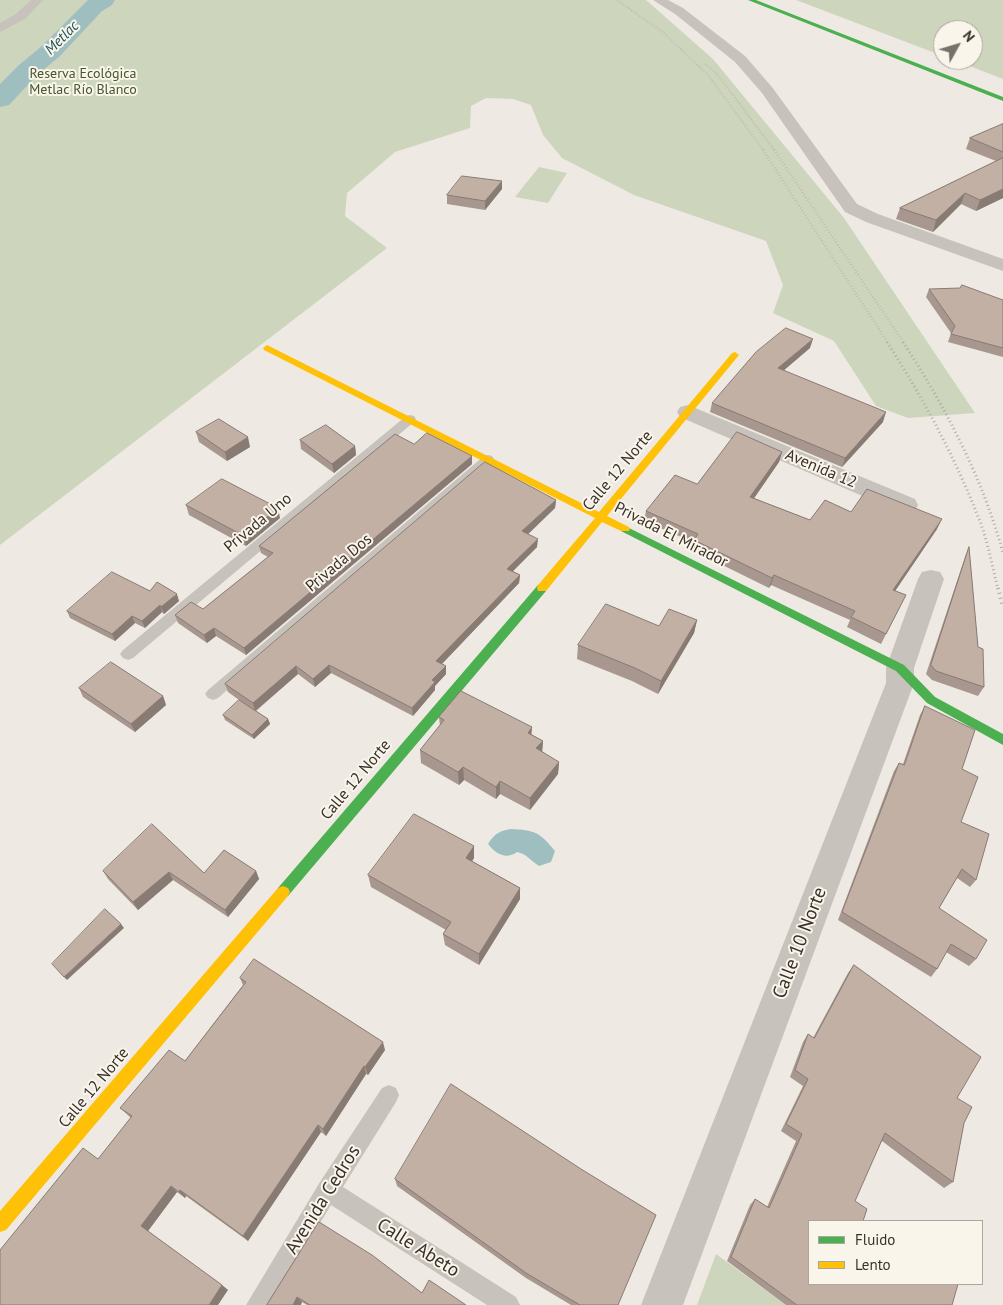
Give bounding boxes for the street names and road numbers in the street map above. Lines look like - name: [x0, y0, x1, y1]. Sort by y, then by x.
- street label: Calle 12 Norte: [579, 427, 657, 515]
- street label: Avenida 12: [782, 445, 860, 493]
- street label: Privada Uno: [220, 489, 296, 557]
- street label: Privada El Mirador: [611, 498, 731, 572]
- street label: Privada Dos: [302, 530, 376, 596]
- street label: Calle 12 Norte: [317, 736, 395, 824]
- street label: Calle 10 Norte: [768, 884, 832, 1002]
- street label: Calle 12 Norte: [55, 1044, 133, 1132]
- street label: Avenida Cedros: [280, 1141, 366, 1259]
- street label: Calle Abeto: [372, 1214, 464, 1282]

